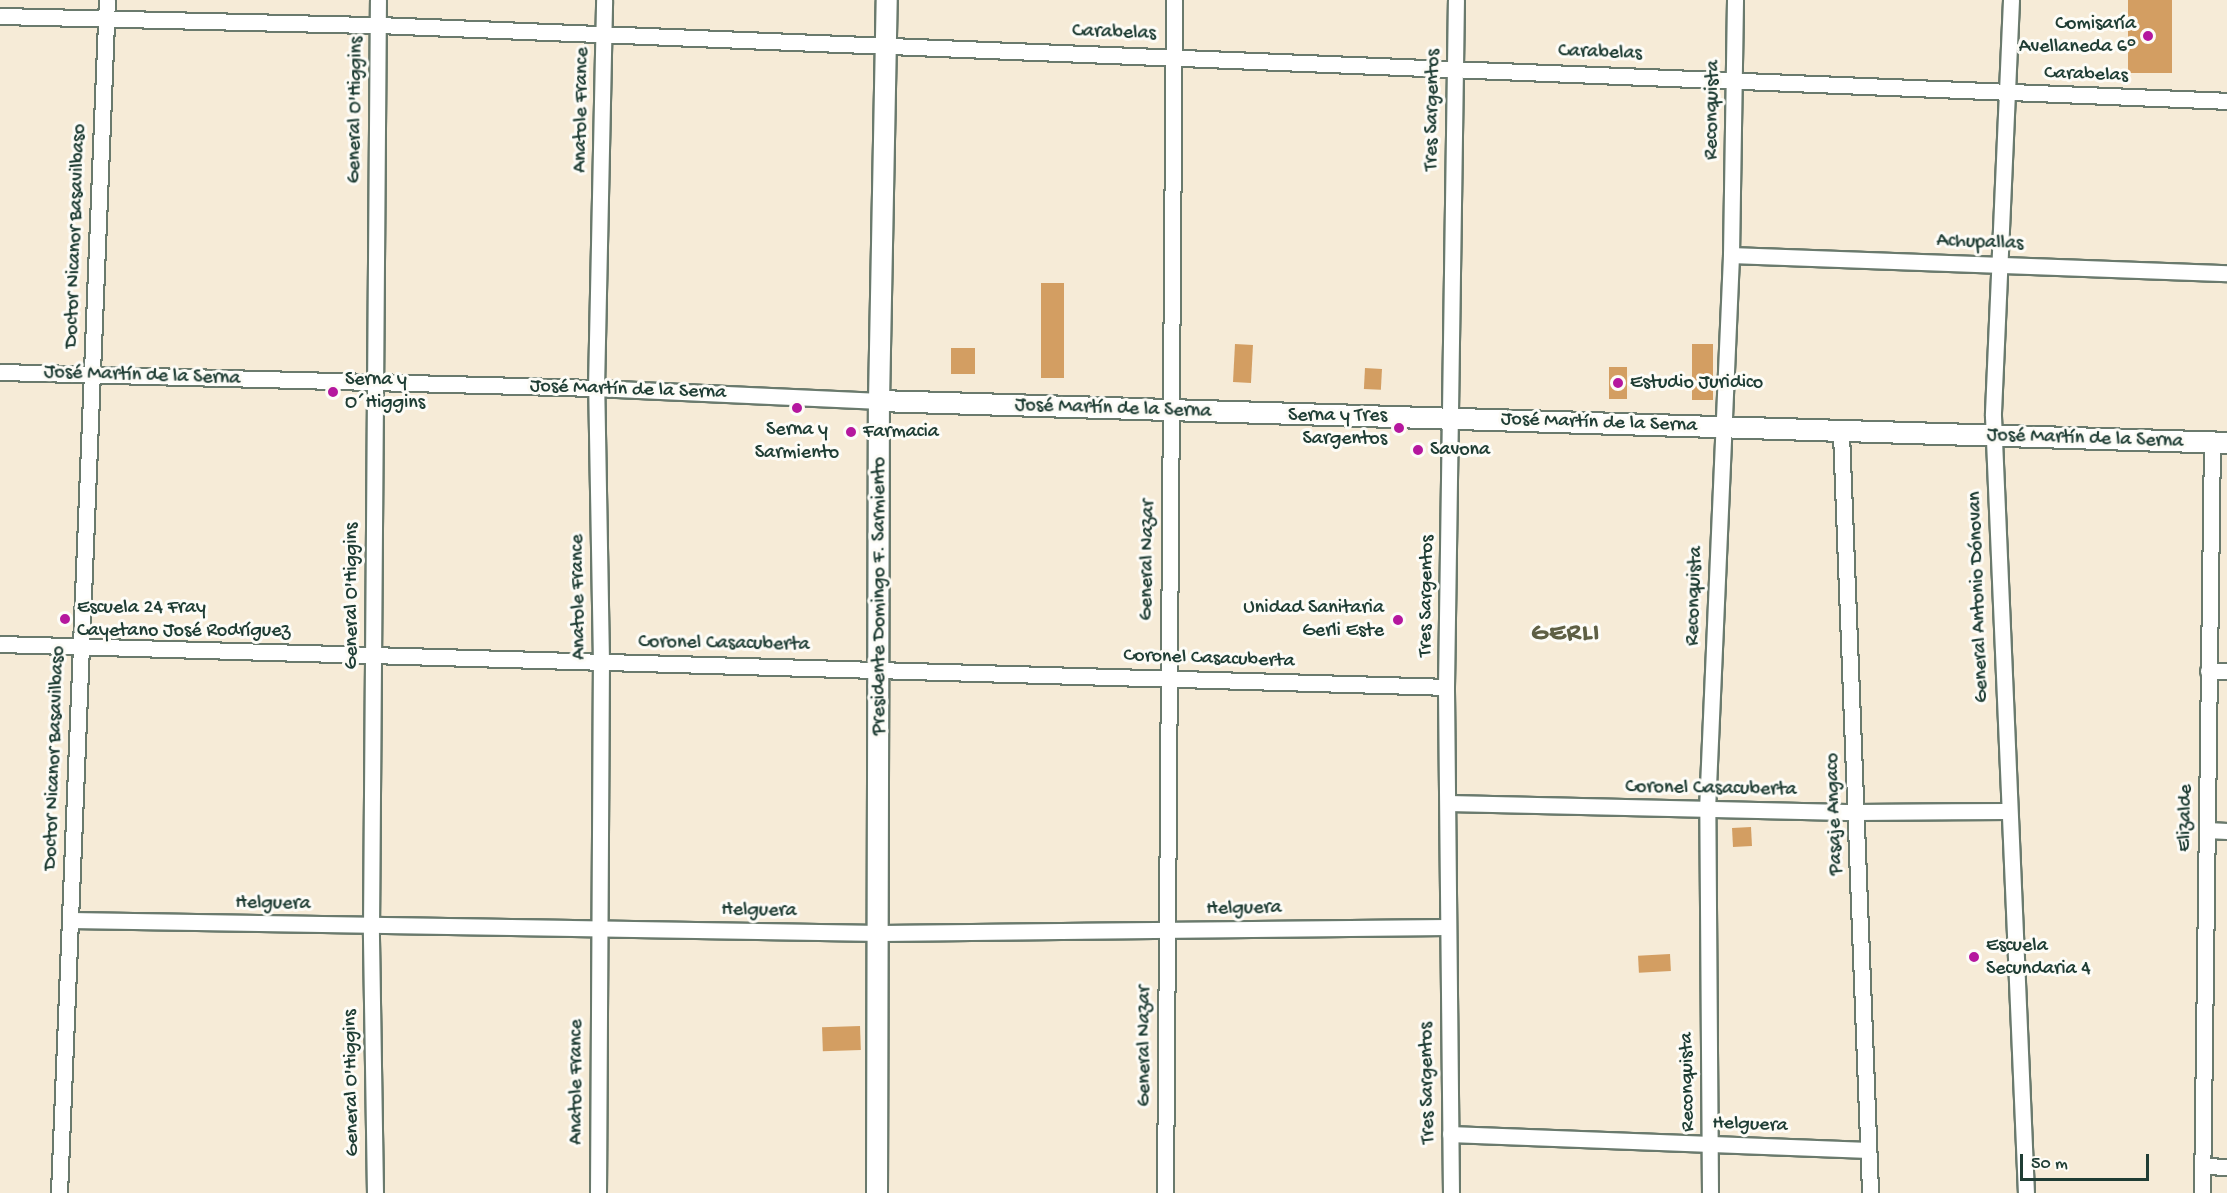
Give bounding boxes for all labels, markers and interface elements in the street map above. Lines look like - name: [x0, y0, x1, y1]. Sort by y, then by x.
- place label: Comisaría Avellaneda 6°: [2019, 13, 2136, 60]
- street label: Carabelas: [1072, 20, 1156, 46]
- marker: Comisaría Avellaneda 6°: [2141, 29, 2155, 43]
- street label: General O'Higgins: [343, 36, 369, 184]
- street label: Carabelas: [1558, 40, 1642, 66]
- street label: Anatole France: [569, 47, 595, 173]
- street label: Tres Sargentos: [1420, 49, 1446, 171]
- street label: Reconquista: [1700, 60, 1726, 160]
- street label: Carabelas: [2044, 62, 2128, 88]
- street label: Doctor Nicanor Basavilbaso: [60, 123, 92, 349]
- street label: Achupallas: [1936, 229, 2024, 257]
- street label: José Martín de la Serna: [43, 361, 241, 391]
- place label: Serna y O´Higgins: [345, 368, 425, 415]
- place label: Estudio Juridico: [1630, 371, 1763, 395]
- street label: José Martín de la Serna: [529, 375, 727, 405]
- marker: Estudio Juridico: [1611, 376, 1625, 390]
- marker: Serna y O´Higgins: [326, 385, 340, 399]
- street label: José Martín de la Serna: [1014, 394, 1212, 424]
- marker: Serna y Sarmiento: [790, 401, 804, 415]
- place label: Serna y Tres Sargentos: [1288, 404, 1387, 451]
- street label: José Martín de la Serna: [1500, 408, 1698, 438]
- place label: Serna y Sarmiento: [755, 418, 839, 465]
- place label: Farmacia: [863, 420, 939, 444]
- marker: Serna y Tres Sargentos: [1392, 421, 1406, 435]
- street label: José Martín de la Serna: [1986, 424, 2184, 454]
- marker: Farmacia: [844, 425, 858, 439]
- place label: Savona: [1430, 438, 1490, 462]
- marker: Savona: [1411, 443, 1425, 457]
- street label: Presidente Domingo F. Sarmiento: [868, 457, 892, 735]
- street label: General Antonio Dónovan: [1963, 491, 1995, 703]
- street label: General Nazar: [1135, 499, 1161, 621]
- street label: General O'Higgins: [340, 523, 364, 669]
- street label: Anatole France: [566, 534, 592, 660]
- street label: Tres Sargentos: [1414, 535, 1440, 657]
- street label: Reconquista: [1681, 546, 1709, 646]
- place label: Escuela 24 Fray Cayetano José Rodríguez: [77, 596, 290, 643]
- place label: Unidad Sanitaria Gerli Este: [1243, 596, 1384, 643]
- marker: Unidad Sanitaria Gerli Este: [1389, 611, 1407, 629]
- marker: Escuela 24 Fray Cayetano José Rodríguez: [58, 612, 72, 626]
- district label: GERLI: [1531, 619, 1601, 651]
- street label: Coronel Casacuberta: [638, 631, 810, 657]
- street label: Coronel Casacuberta: [1123, 644, 1295, 674]
- street label: Doctor Nicanor Basavilbaso: [39, 645, 71, 871]
- street label: Pasaje Angaco: [1821, 752, 1849, 876]
- street label: Coronel Casacuberta: [1625, 776, 1797, 802]
- street label: Elizalde: [2173, 784, 2199, 852]
- street label: Helguera: [235, 891, 311, 917]
- street label: Helguera: [1206, 896, 1282, 922]
- street label: Helguera: [721, 898, 797, 924]
- place label: Escuela Secundaria 4: [1986, 934, 2091, 981]
- marker: Escuela Secundaria 4: [1967, 950, 1981, 964]
- street label: General Nazar: [1133, 985, 1157, 1107]
- street label: General O'Higgins: [339, 1009, 365, 1157]
- street label: Anatole France: [565, 1019, 589, 1145]
- street label: Tres Sargentos: [1415, 1022, 1441, 1144]
- street label: Reconquista: [1675, 1032, 1701, 1132]
- street label: Helguera: [1712, 1112, 1788, 1138]
- scale bar: [2023, 1142, 2152, 1180]
- text: 50 m: [2031, 1154, 2068, 1175]

